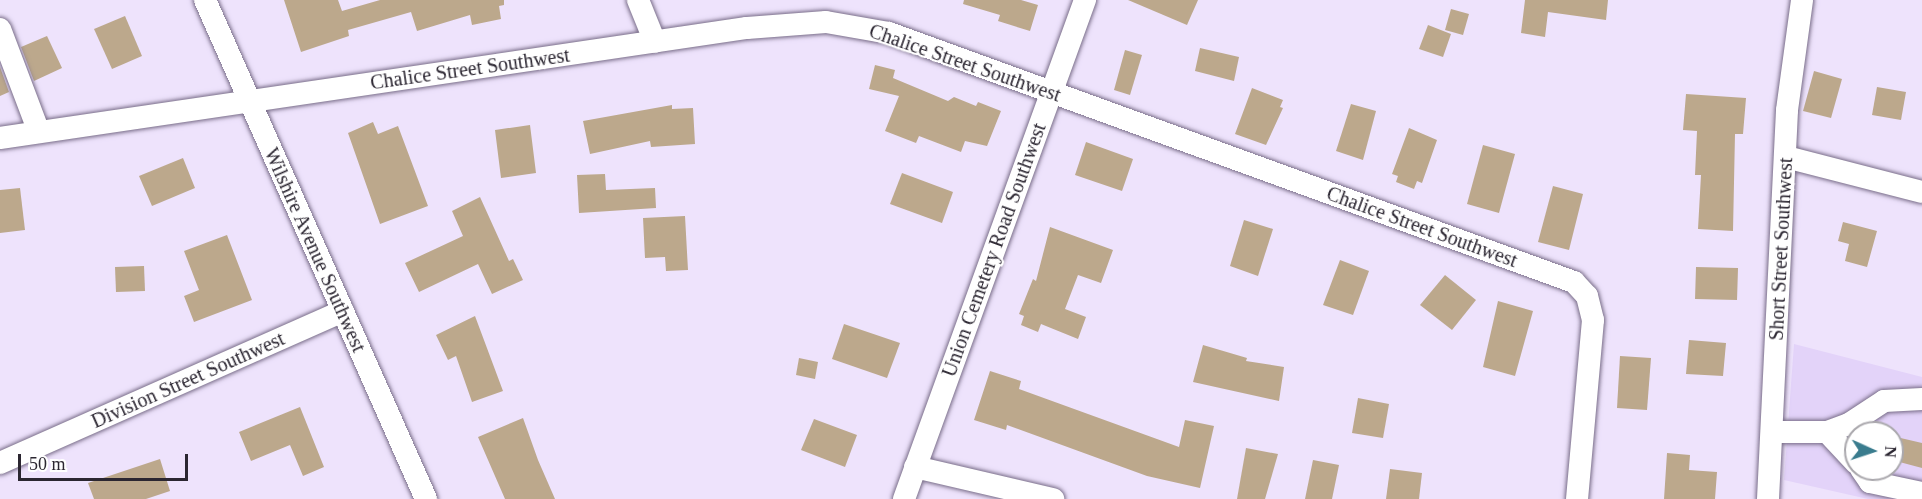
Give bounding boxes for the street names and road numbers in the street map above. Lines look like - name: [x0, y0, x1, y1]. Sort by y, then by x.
- street label: Chalice Street Southwest: [866, 19, 1064, 107]
- street label: Chalice Street Southwest: [369, 43, 571, 95]
- street label: Union Cemetery Road Southwest: [937, 120, 1051, 380]
- street label: Wilshire Avenue Southwest: [259, 144, 371, 356]
- street label: Short Street Southwest: [1764, 157, 1798, 341]
- street label: Chalice Street Southwest: [1323, 181, 1521, 273]
- street label: Division Street Southwest: [88, 327, 288, 433]

